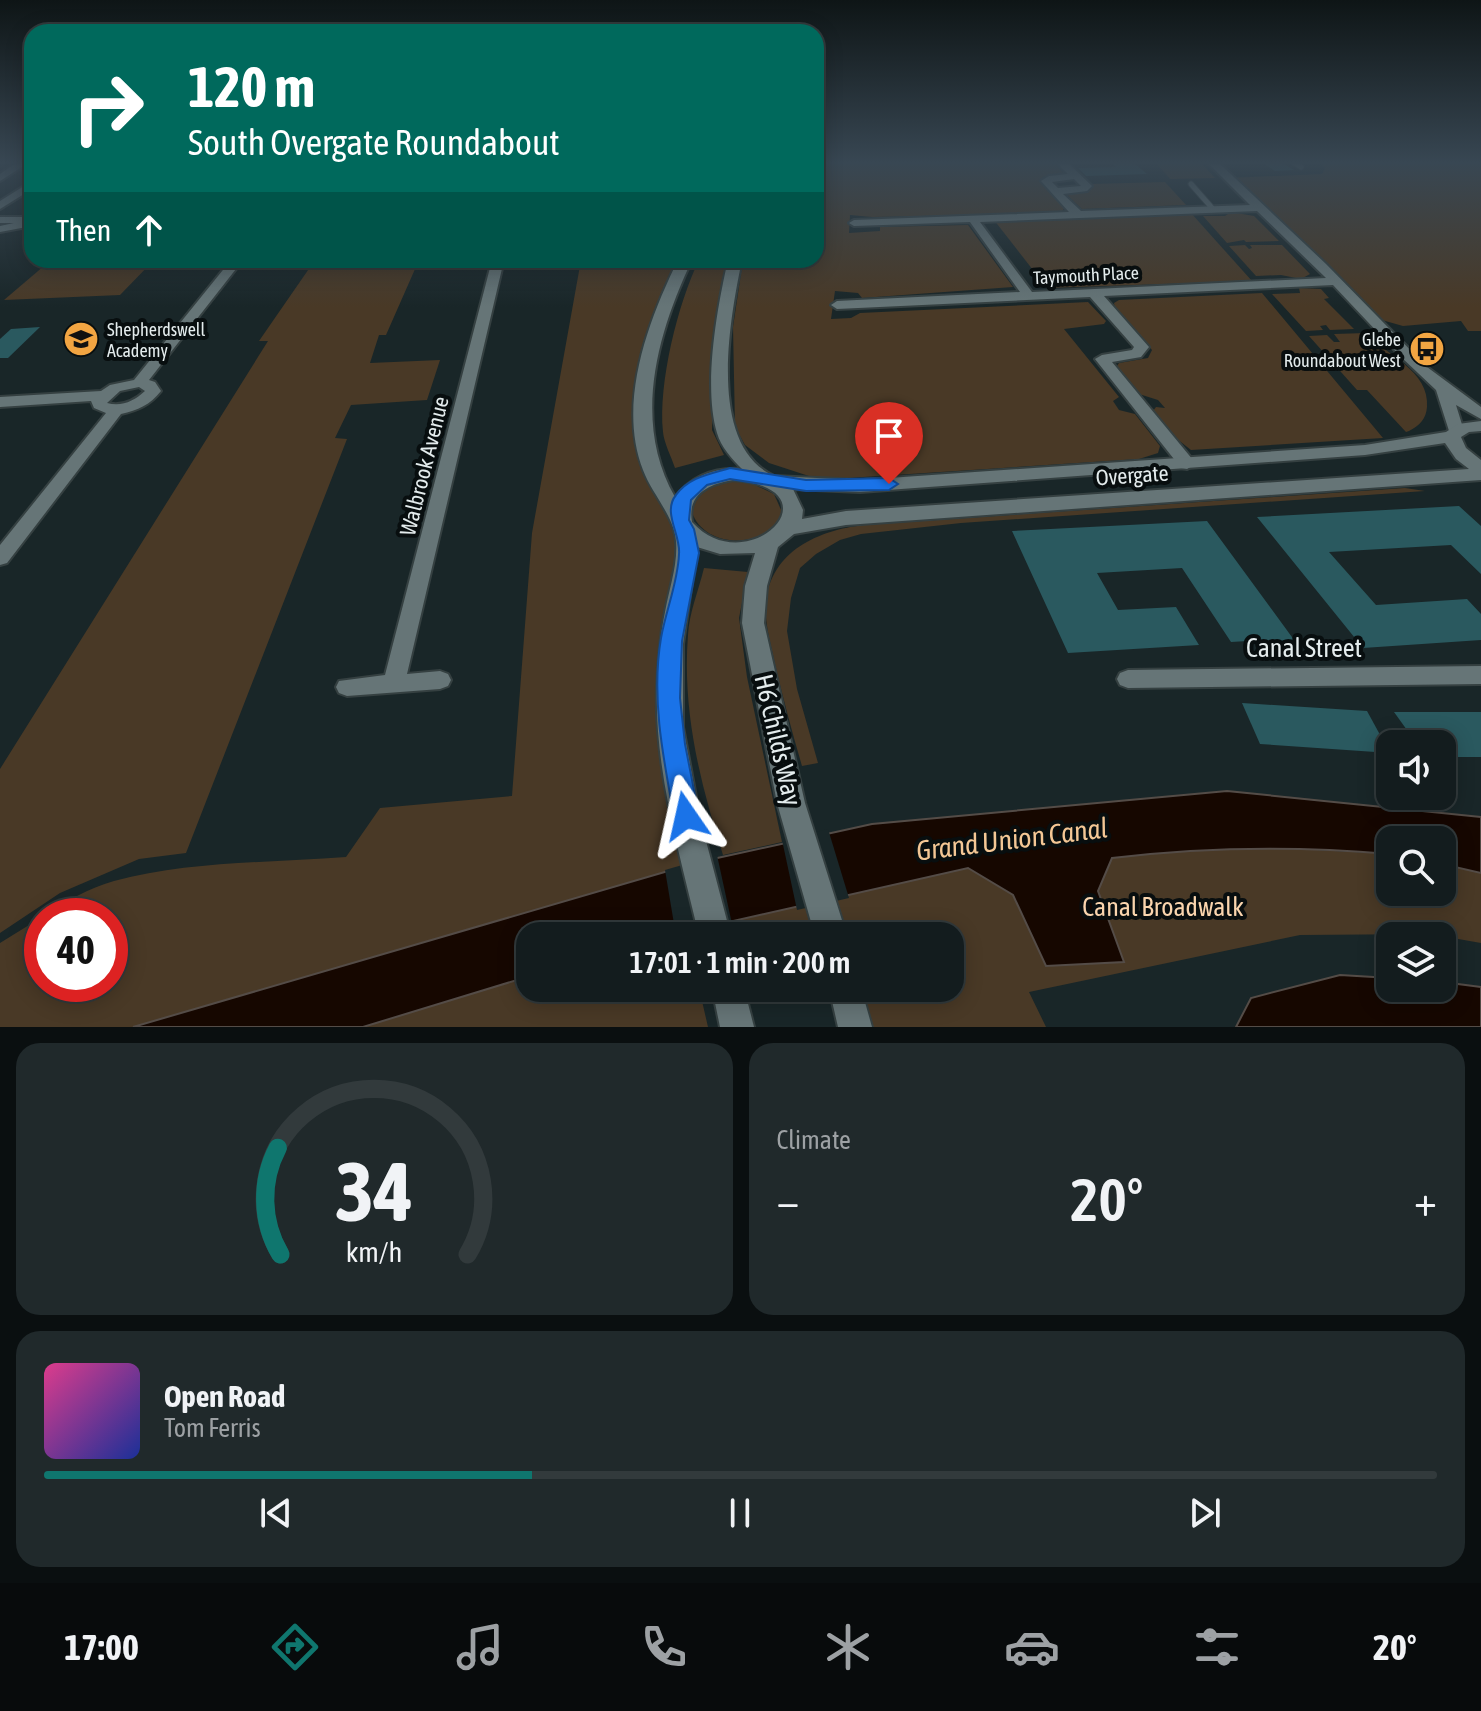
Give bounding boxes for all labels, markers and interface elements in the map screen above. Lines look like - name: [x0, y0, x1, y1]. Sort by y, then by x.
- text: 120 m: [188, 55, 315, 119]
- icon: right: [56, 56, 160, 160]
- text: South Overgate Roundabout: [188, 121, 560, 163]
- icon: ahead: [127, 208, 171, 252]
- text: Then: [56, 213, 111, 247]
- street label: Taymouth Place: [1033, 262, 1139, 288]
- place label: Shepherdswell Academy: [107, 319, 206, 361]
- school or university icon: Shepherdswell Academy: [62, 320, 100, 358]
- place label: Glebe Roundabout West: [1284, 329, 1401, 371]
- bus stop icon: Glebe Roundabout West: [1408, 330, 1446, 368]
- street label: Walbrook Avenue: [394, 394, 454, 538]
- pin: [855, 402, 923, 484]
- icon: arrive: [867, 414, 911, 458]
- street label: Overgate: [1095, 459, 1169, 491]
- street label: Canal Street: [1246, 633, 1362, 663]
- street label: H6 Childs Way: [748, 671, 808, 809]
- map controls: [1376, 730, 1456, 1002]
- button: sound: [1376, 730, 1456, 810]
- position arrow: [644, 774, 728, 858]
- water label: Grand Union Canal: [914, 811, 1110, 867]
- button: search: [1376, 826, 1456, 906]
- park label: Canal Broadwalk: [1082, 892, 1244, 922]
- speed limit sign: 40: [24, 898, 128, 1002]
- button: layers: [1376, 922, 1456, 1002]
- text: 17:01 · 1 min · 200 m: [630, 945, 850, 979]
- text: Climate: [777, 1125, 851, 1155]
- text: 34: [335, 1143, 413, 1239]
- text: 20°: [1070, 1165, 1143, 1234]
- text: −: [777, 1175, 799, 1225]
- text: +: [1414, 1175, 1437, 1225]
- text: km/h: [346, 1235, 403, 1268]
- text: Open Road: [164, 1379, 285, 1413]
- text: Tom Ferris: [164, 1413, 261, 1443]
- icon: previous: [254, 1491, 298, 1535]
- icon: pause: [718, 1491, 762, 1535]
- icon: next: [1183, 1491, 1227, 1535]
- icon: directions: [267, 1619, 323, 1675]
- icon: music: [452, 1619, 508, 1675]
- icon: phone: [636, 1619, 692, 1675]
- icon: climate: [820, 1619, 876, 1675]
- icon: car: [1004, 1619, 1060, 1675]
- icon: filters: [1189, 1619, 1245, 1675]
- text: 17:00: [64, 1626, 139, 1668]
- text: 20°: [1373, 1626, 1417, 1668]

